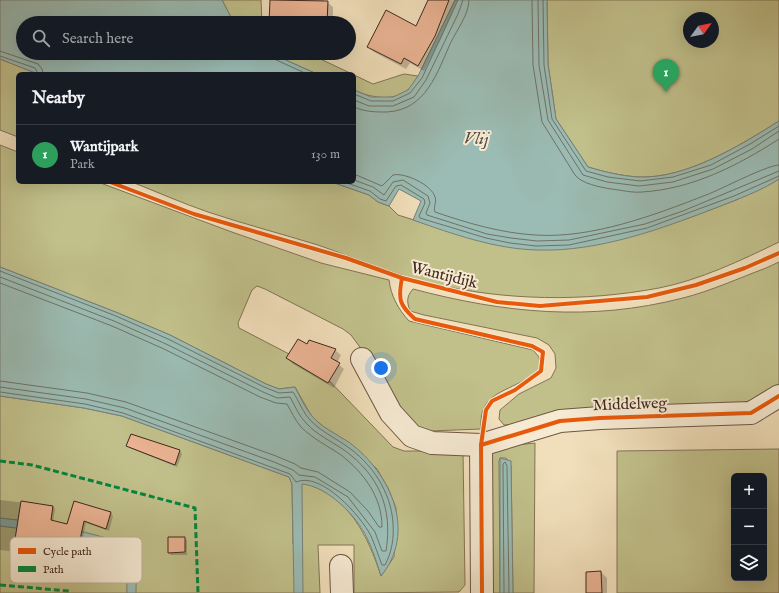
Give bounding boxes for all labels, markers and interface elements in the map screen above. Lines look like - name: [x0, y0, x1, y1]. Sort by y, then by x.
- north arrow: [683, 12, 719, 48]
- search box: [16, 16, 356, 60]
- icon: search: [30, 27, 52, 49]
- text: Search here: [62, 29, 133, 48]
- pin: 1: [653, 59, 679, 92]
- text: Nearby: [32, 88, 85, 109]
- water label: Vlij: [464, 129, 490, 150]
- text: Wantijpark: [70, 137, 139, 156]
- text: 1: [43, 146, 47, 163]
- text: 130 m: [311, 146, 340, 163]
- text: Park: [70, 156, 95, 173]
- street label: Wantijdijk: [408, 258, 480, 294]
- your location: [371, 358, 391, 378]
- street label: Middelweg: [593, 394, 668, 416]
- map controls: [731, 473, 767, 581]
- button: +: [731, 473, 767, 509]
- button: −: [731, 509, 767, 545]
- legend: [10, 537, 142, 583]
- text: Cycle path: [43, 545, 92, 559]
- button: layers: [731, 545, 767, 581]
- text: Path: [43, 563, 64, 577]

